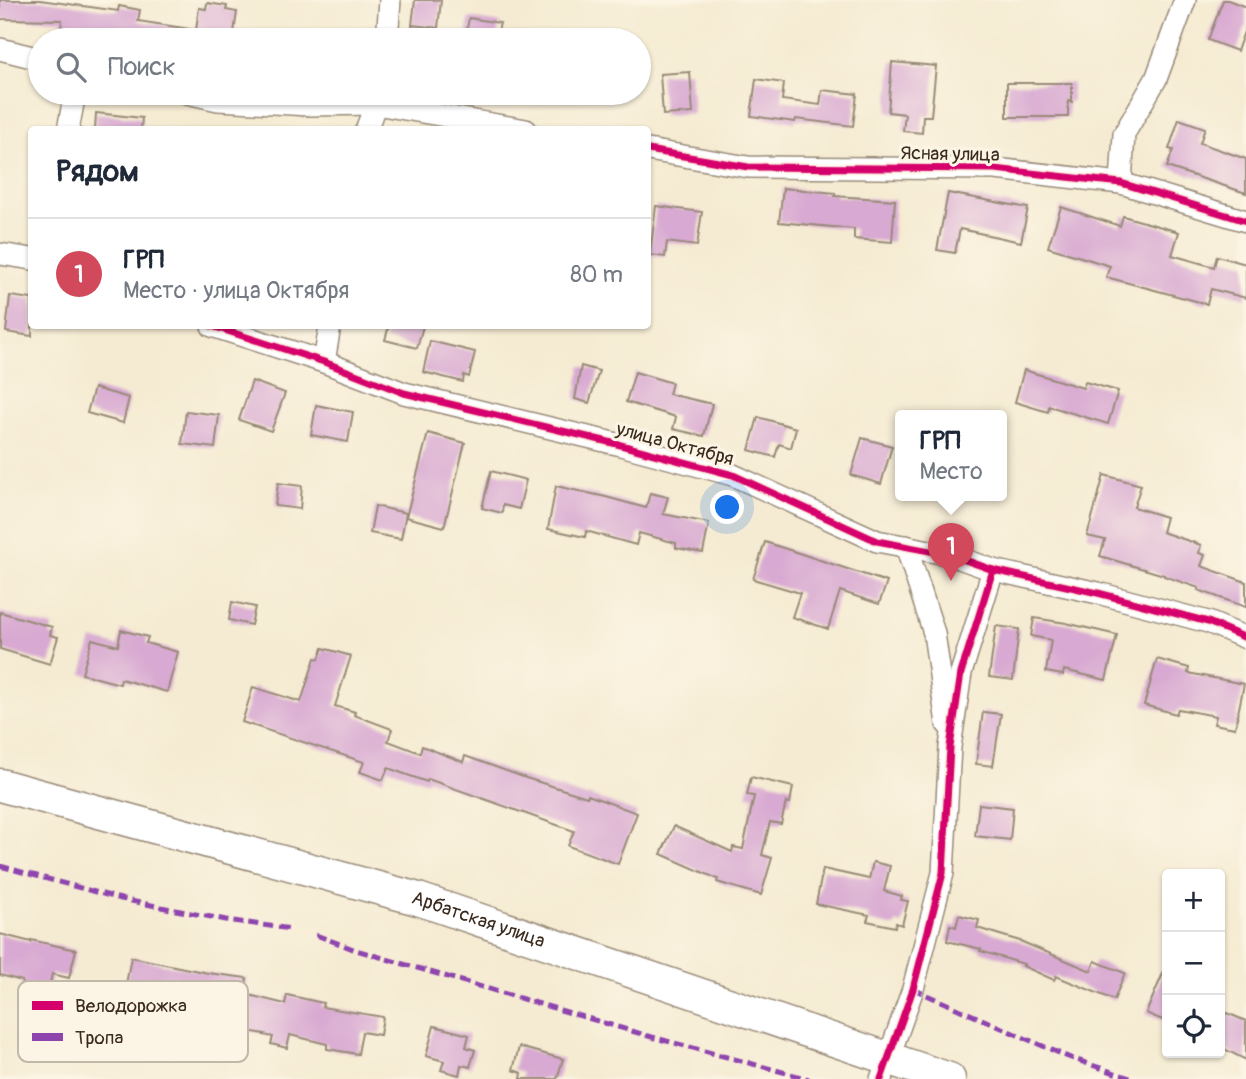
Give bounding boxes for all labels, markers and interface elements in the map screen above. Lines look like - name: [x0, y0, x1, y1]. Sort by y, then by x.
- search box: [28, 28, 651, 105]
- icon: search: [52, 48, 90, 86]
- text: Поиск: [108, 51, 176, 83]
- street label: Ясная улица: [900, 141, 1000, 167]
- text: Рядом: [56, 153, 139, 190]
- text: ГРП: [123, 244, 164, 276]
- text: 1: [75, 260, 84, 289]
- text: 80 m: [570, 260, 623, 289]
- text: Место · улица Октября: [123, 276, 349, 305]
- popup: [895, 410, 1007, 501]
- street label: улица Октября: [613, 417, 736, 471]
- text: ГРП: [920, 425, 960, 457]
- text: Место: [920, 457, 983, 486]
- your location: [710, 490, 744, 524]
- pin: 1: [928, 523, 974, 581]
- map controls: [1162, 869, 1225, 1058]
- button: +: [1162, 869, 1225, 932]
- street label: Арбатская улица: [409, 886, 548, 953]
- button: −: [1162, 932, 1225, 995]
- legend: [18, 981, 248, 1062]
- text: Велодорожка: [75, 994, 187, 1018]
- button: locate: [1162, 995, 1225, 1058]
- text: Тропа: [75, 1026, 123, 1050]

